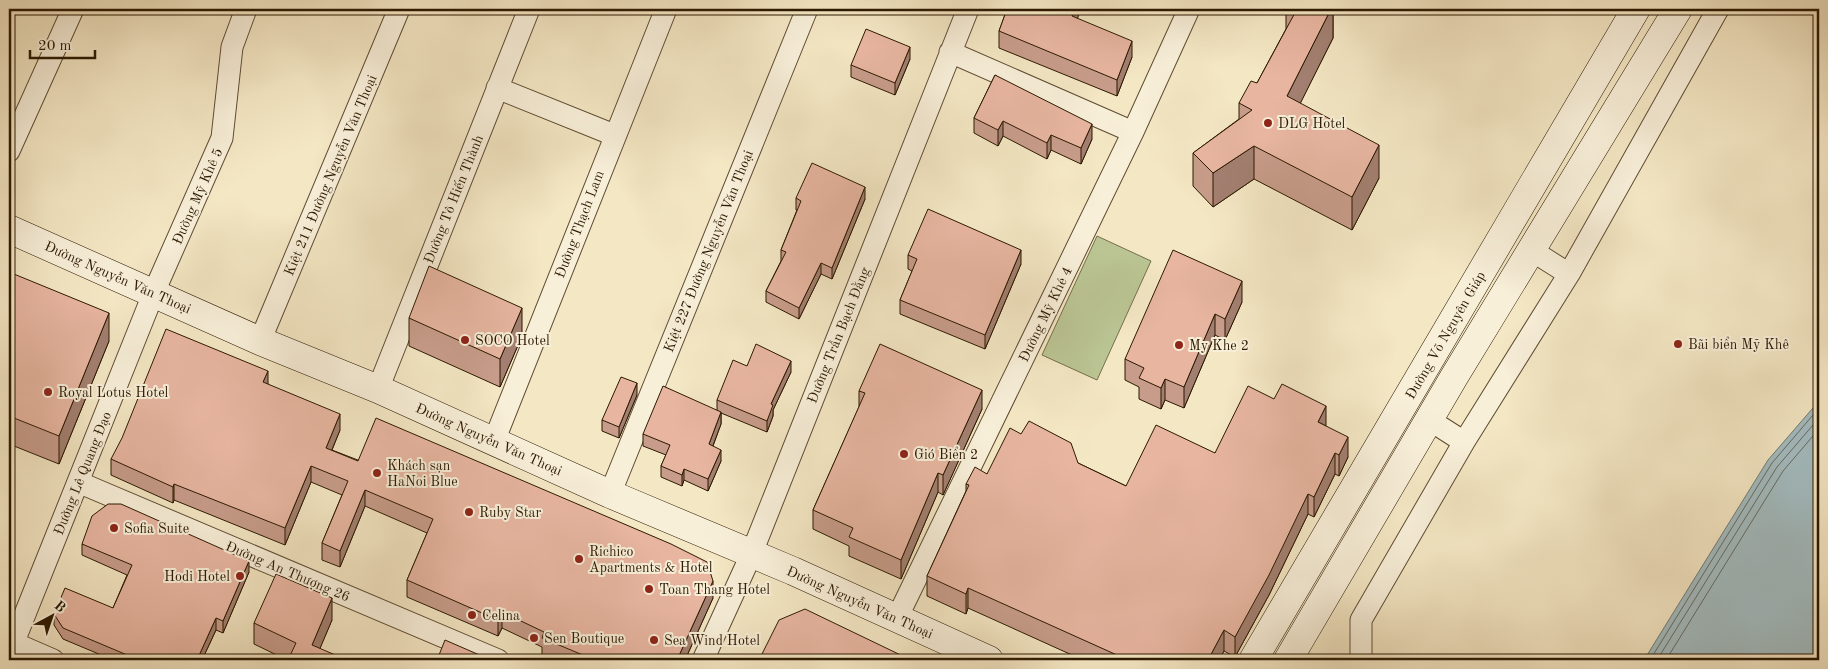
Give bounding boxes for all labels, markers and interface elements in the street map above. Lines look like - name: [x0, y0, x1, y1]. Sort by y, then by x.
- scale bar: [30, 28, 95, 60]
- text: 20 m: [38, 39, 72, 54]
- street label: Kiệt 211 Đường Nguyễn Văn Thoại: [281, 72, 380, 278]
- marker: DLG Hotel: [1262, 117, 1274, 129]
- place label: DLG Hotel: [1278, 117, 1346, 131]
- street label: Đường Tô Hiến Thành: [421, 132, 486, 266]
- street label: Đường Mỹ Khê 5: [170, 146, 225, 247]
- street label: Kiệt 227 Đường Nguyễn Văn Thoại: [661, 148, 756, 354]
- street label: Đường Thạch Lam: [553, 169, 607, 280]
- street label: Đường Nguyễn Văn Thoại: [42, 238, 194, 317]
- street label: Đường Trần Bạch Đằng: [803, 264, 873, 405]
- street label: Đường Mỹ Khê 4: [1017, 265, 1075, 364]
- street label: Đường Võ Nguyên Giáp: [1404, 269, 1488, 402]
- marker: SOCO Hotel: [459, 334, 471, 346]
- place label: SOCO Hotel: [475, 334, 550, 348]
- place label: Bãi biển Mỹ Khê: [1688, 336, 1789, 352]
- marker: Bãi biển Mỹ Khê: [1672, 338, 1684, 350]
- marker: My Khe 2: [1173, 339, 1185, 351]
- place label: My Khe 2: [1189, 339, 1249, 353]
- marker: Royal Lotus Hotel: [42, 386, 54, 398]
- place label: Royal Lotus Hotel: [58, 386, 169, 400]
- street label: Đường Nguyễn Văn Thoại: [413, 400, 565, 479]
- street label: Đường Lê Quang Đạo: [52, 410, 114, 537]
- place label: Gió Biển 2: [914, 446, 978, 462]
- marker: Gió Biển 2: [898, 448, 910, 460]
- place label: Khách sạn HaNoi Blue: [387, 459, 458, 489]
- marker: Khách sạn HaNoi Blue: [371, 467, 383, 479]
- marker: Ruby Star: [463, 506, 475, 518]
- place label: Ruby Star: [479, 506, 542, 520]
- marker: Sofia Suite: [108, 522, 120, 534]
- place label: Sofia Suite: [124, 522, 189, 536]
- street label: Đường An Thượng 26: [223, 539, 352, 604]
- place label: Richico Apartments & Hotel: [589, 545, 713, 575]
- marker: Richico Apartments & Hotel: [573, 553, 585, 565]
- street label: Đường Nguyễn Văn Thoại: [784, 563, 936, 642]
- place label: Hodi Hotel: [164, 570, 230, 584]
- marker: Hodi Hotel: [234, 570, 246, 582]
- marker: Toan Thang Hotel: [643, 583, 655, 595]
- place label: Toan Thang Hotel: [659, 583, 770, 597]
- north arrow: [28, 592, 78, 642]
- text: B: [51, 598, 68, 615]
- marker: Celina: [466, 609, 478, 621]
- place label: Celina: [482, 609, 520, 623]
- marker: Sen Boutique: [528, 632, 540, 644]
- place label: Sen Boutique: [544, 632, 624, 646]
- marker: Sea Wind Hotel: [648, 634, 660, 646]
- place label: Sea Wind Hotel: [664, 634, 760, 648]

